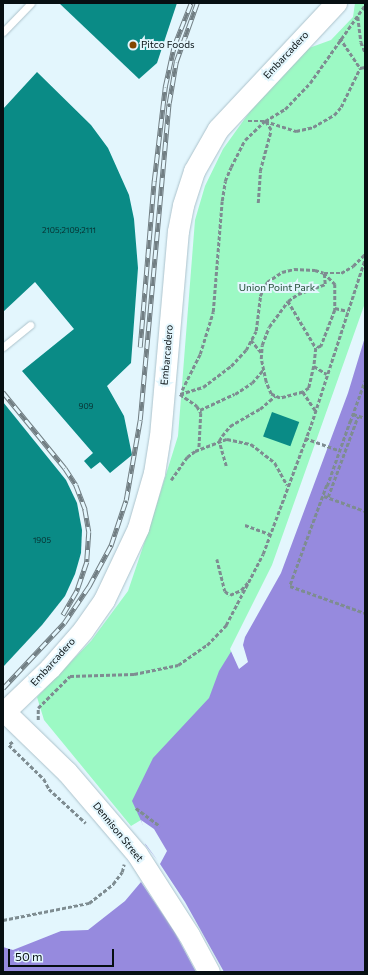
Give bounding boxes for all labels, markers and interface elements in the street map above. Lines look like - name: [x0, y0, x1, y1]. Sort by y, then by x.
- street label: Embarcadero: [261, 29, 311, 81]
- place label: Pitco Foods: [141, 39, 194, 51]
- marker: Pitco Foods: [128, 40, 138, 50]
- house number: 2105;2109;2111: [42, 226, 96, 236]
- park label: Union Point Park: [239, 282, 315, 294]
- street label: Embarcadero: [158, 324, 176, 386]
- house number: 909: [79, 402, 93, 412]
- house number: 1905: [33, 536, 51, 546]
- street label: Embarcadero: [28, 635, 78, 689]
- street label: Dennison Street: [90, 800, 146, 864]
- scale bar: [10, 941, 116, 967]
- text: 50 m: [15, 949, 43, 963]

